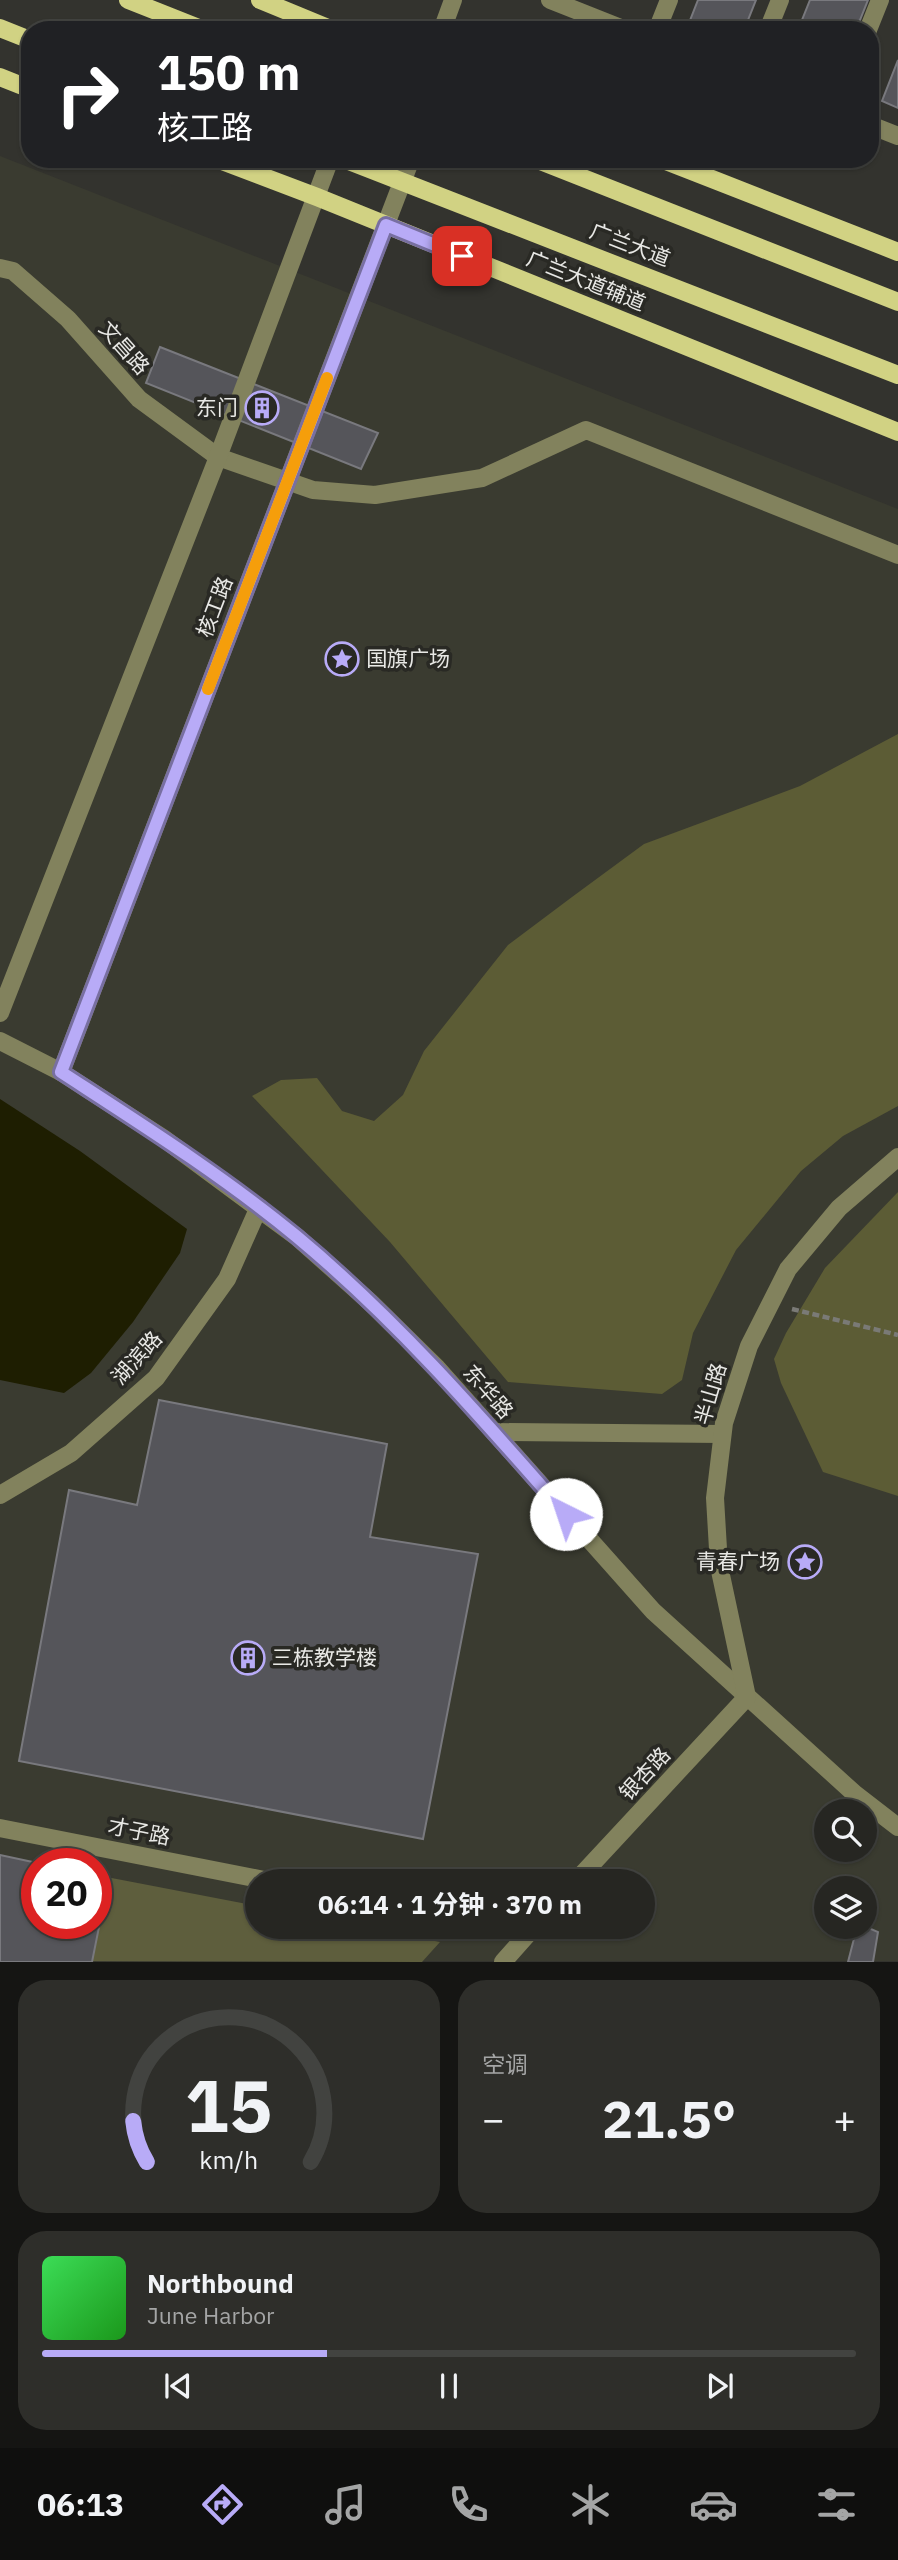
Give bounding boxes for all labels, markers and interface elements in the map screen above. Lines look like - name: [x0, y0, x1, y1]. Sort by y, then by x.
- text: 150 m: [157, 40, 301, 103]
- icon: right: [42, 49, 133, 140]
- text: 核工路: [157, 106, 253, 148]
- street label: 广兰大道: [586, 216, 675, 272]
- pin: [432, 226, 492, 286]
- icon: arrive: [443, 237, 481, 275]
- street label: 广兰大道辅道: [523, 243, 650, 317]
- street label: 文昌路: [93, 315, 156, 380]
- building icon: 东门: [243, 389, 281, 427]
- place label: 东门: [196, 393, 238, 421]
- street label: 核工路: [190, 572, 238, 641]
- place icon: 国旗广场: [323, 640, 361, 678]
- place label: 国旗广场: [366, 644, 450, 672]
- street label: 湖滨路: [105, 1325, 168, 1390]
- street label: 东华路: [458, 1358, 520, 1424]
- street label: 半山路: [688, 1360, 732, 1428]
- position arrow: [529, 1477, 603, 1551]
- place icon: 青春广场: [786, 1543, 824, 1581]
- place label: 青春广场: [696, 1547, 780, 1575]
- building icon: 三栋教学楼: [229, 1639, 267, 1677]
- place label: 三栋教学楼: [272, 1643, 377, 1671]
- street label: 银杏路: [613, 1741, 676, 1806]
- map controls: [814, 1799, 877, 1939]
- button: search: [814, 1799, 877, 1862]
- street label: 才子路: [106, 1811, 173, 1851]
- speed limit sign: 20: [21, 1848, 112, 1939]
- button: layers: [814, 1876, 877, 1939]
- text: 06:14 · 1 分钟 · 370 m: [318, 1887, 582, 1921]
- text: 空调: [482, 2049, 528, 2079]
- text: 15: [185, 2058, 273, 2153]
- text: 21.5°: [602, 2085, 736, 2152]
- text: −: [482, 2094, 505, 2143]
- text: +: [833, 2094, 856, 2143]
- text: km/h: [200, 2143, 258, 2176]
- text: Northbound: [147, 2266, 294, 2300]
- text: June Harbor: [147, 2300, 275, 2330]
- icon: previous: [159, 2367, 197, 2405]
- icon: pause: [430, 2367, 468, 2405]
- icon: next: [701, 2367, 739, 2405]
- icon: directions: [198, 2480, 247, 2529]
- icon: music: [321, 2480, 370, 2529]
- icon: phone: [444, 2480, 493, 2529]
- icon: climate: [566, 2480, 615, 2529]
- icon: car: [689, 2480, 738, 2529]
- icon: filters: [812, 2480, 861, 2529]
- text: 06:13: [37, 2483, 124, 2525]

